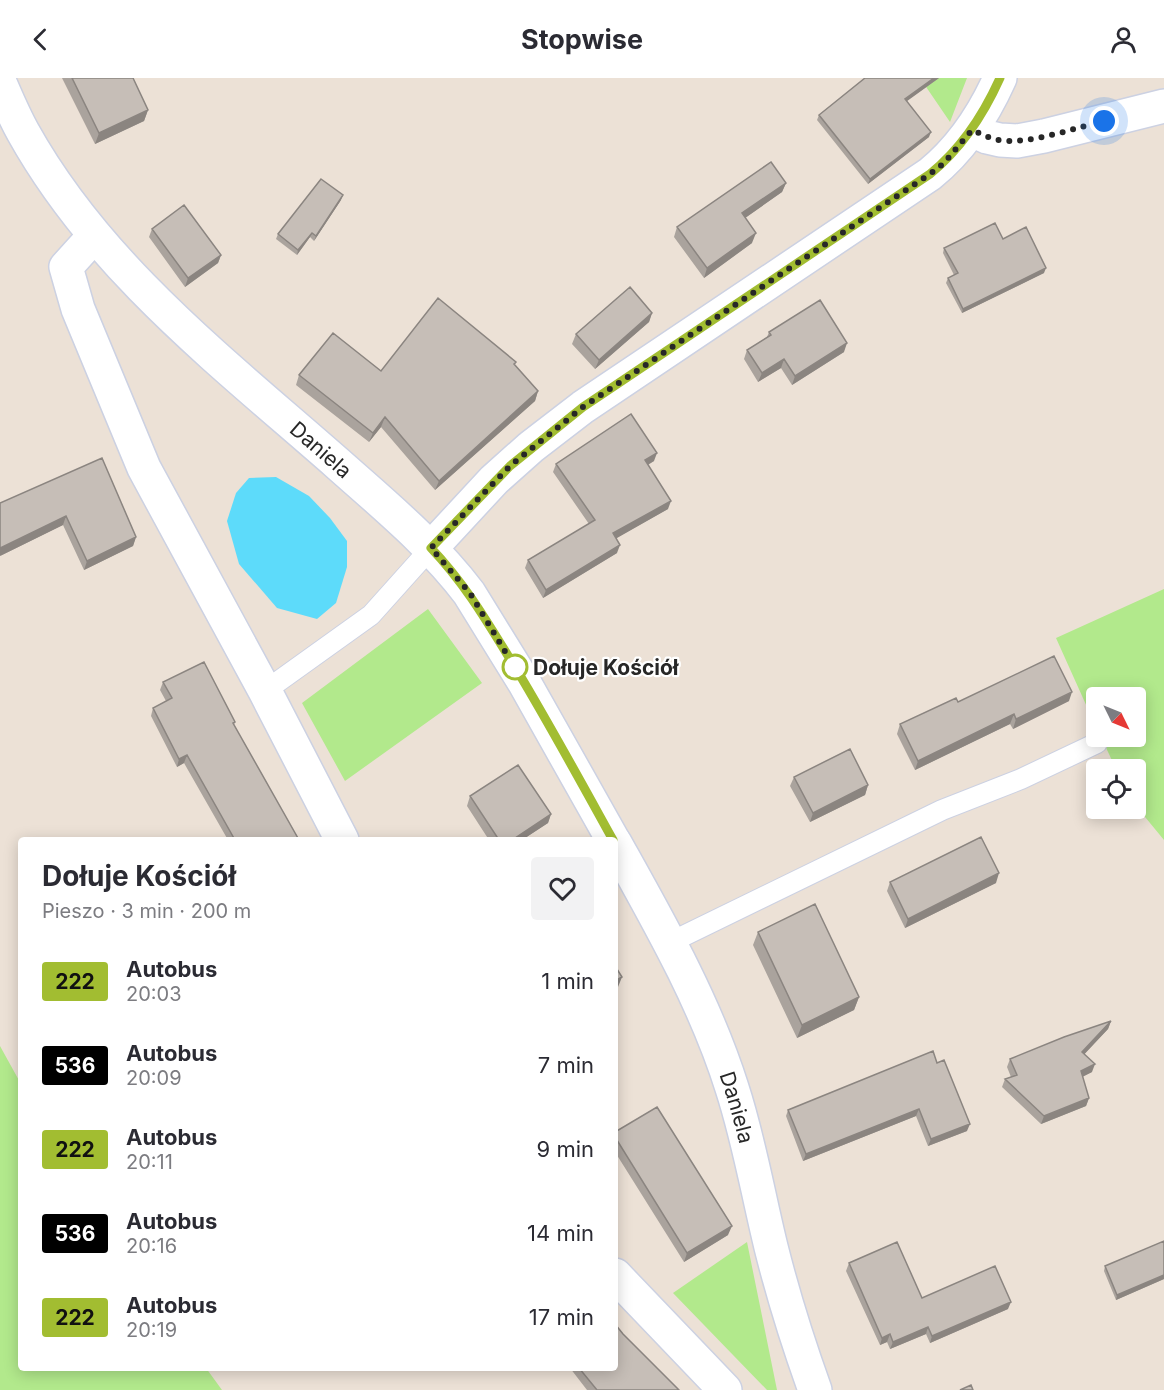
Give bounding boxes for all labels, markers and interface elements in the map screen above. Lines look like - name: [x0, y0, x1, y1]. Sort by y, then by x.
- icon: back: [24, 23, 57, 56]
- text: Stopwise: [521, 23, 643, 56]
- icon: person: [1107, 23, 1140, 56]
- your location: [1089, 106, 1119, 136]
- street label: Daniela: [285, 416, 357, 483]
- marker: Dołuje Kościół: [502, 654, 528, 680]
- place label: Dołuje Kościół: [533, 655, 679, 680]
- north arrow: [1086, 687, 1146, 747]
- map controls: [1086, 687, 1146, 819]
- button: locate: [1086, 759, 1146, 819]
- button: heart: [531, 857, 594, 920]
- text: Dołuje Kościół: [42, 859, 236, 893]
- text: Pieszo · 3 min · 200 m: [42, 899, 251, 923]
- text: Autobus: [126, 956, 217, 982]
- text: 1 min: [541, 968, 594, 994]
- text: 222: [55, 969, 95, 994]
- text: 20:03: [126, 982, 182, 1006]
- text: Autobus: [126, 1040, 217, 1066]
- text: 7 min: [538, 1052, 594, 1078]
- text: 536: [55, 1053, 95, 1078]
- text: 20:09: [126, 1066, 182, 1090]
- street label: Daniela: [715, 1068, 759, 1146]
- text: Autobus: [126, 1124, 217, 1150]
- text: 9 min: [537, 1136, 594, 1162]
- text: 222: [55, 1137, 95, 1162]
- text: 20:11: [126, 1150, 173, 1174]
- text: Autobus: [126, 1208, 217, 1234]
- text: 14 min: [527, 1220, 594, 1246]
- text: 536: [55, 1221, 95, 1246]
- text: 20:16: [126, 1234, 177, 1258]
- text: Autobus: [126, 1292, 217, 1318]
- text: 17 min: [529, 1304, 594, 1330]
- text: 222: [55, 1305, 95, 1330]
- text: 20:19: [126, 1318, 177, 1342]

